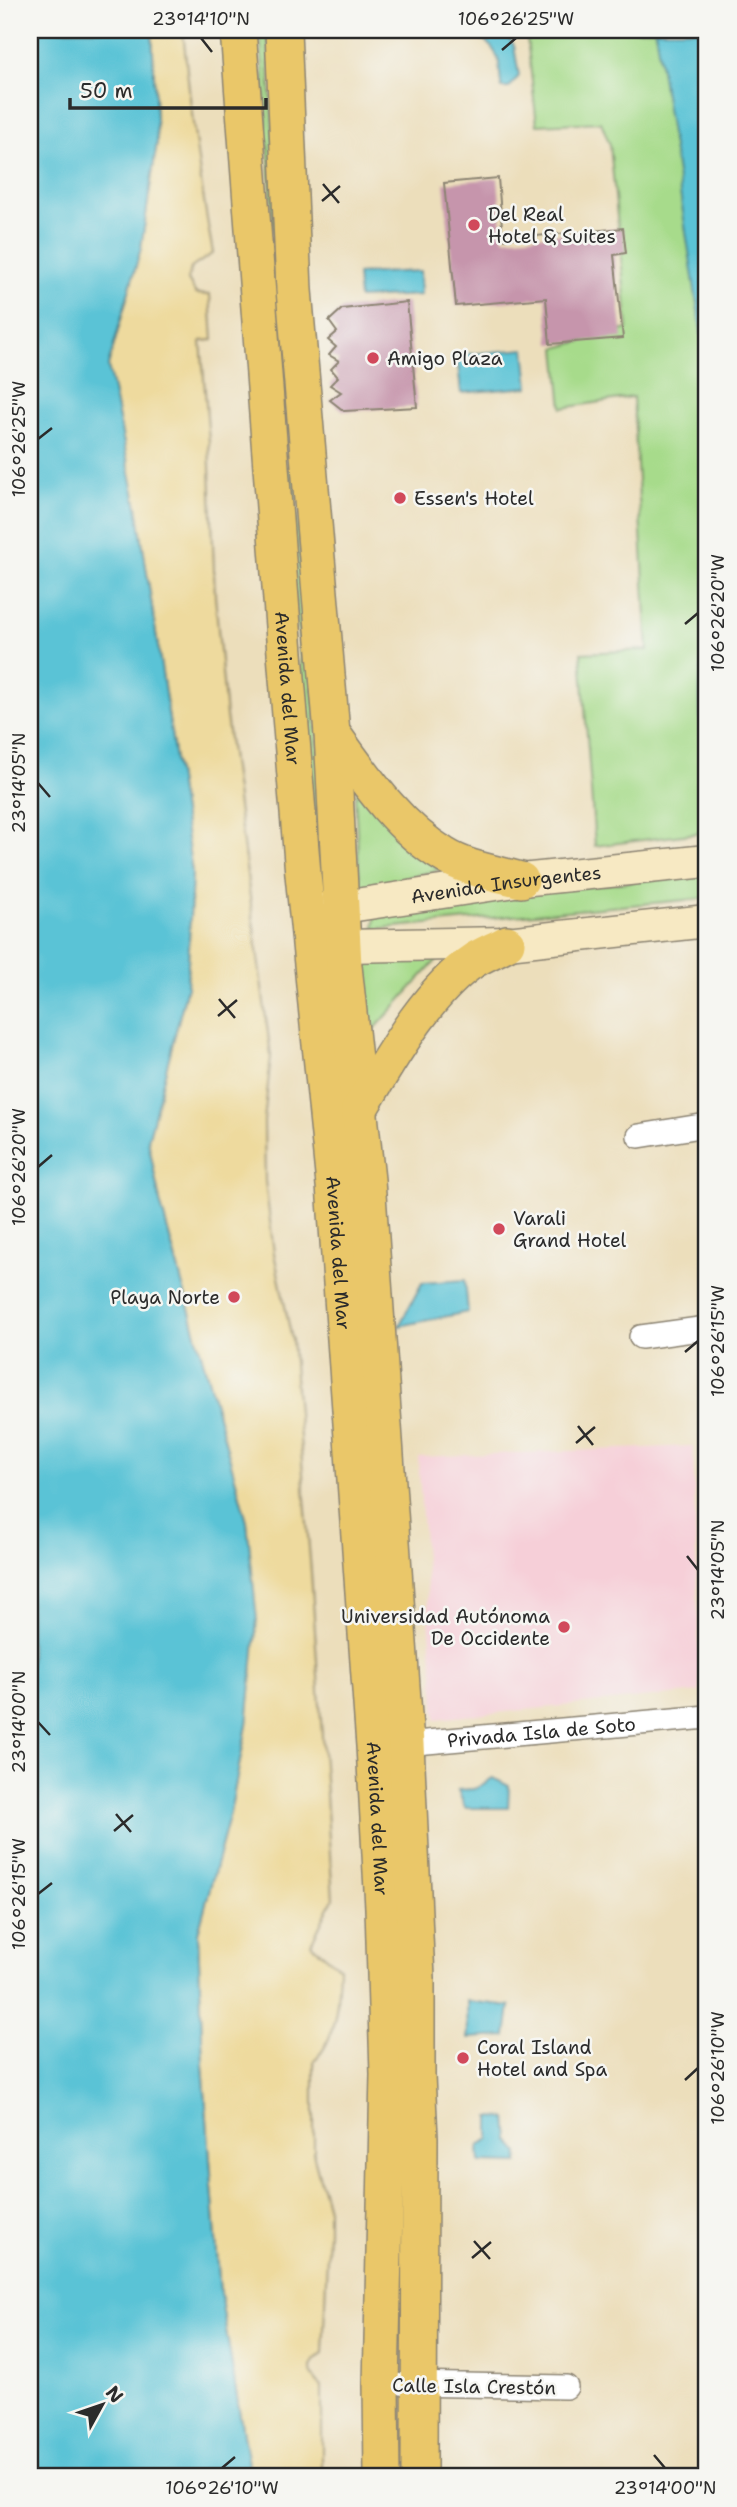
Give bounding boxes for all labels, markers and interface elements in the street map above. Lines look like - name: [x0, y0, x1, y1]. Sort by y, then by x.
- text: 23°14'10"N: [152, 7, 250, 31]
- text: 106°26'25"W: [458, 7, 574, 31]
- scale bar: [70, 66, 266, 110]
- text: 50 m: [80, 77, 133, 105]
- place label: Del Real Hotel & Suites: [488, 202, 616, 249]
- marker: Del Real Hotel & Suites: [466, 217, 482, 233]
- place label: Amigo Plaza: [387, 346, 503, 371]
- marker: Amigo Plaza: [365, 350, 381, 366]
- text: 106°26'25"W: [7, 381, 31, 497]
- place label: Essen's Hotel: [414, 486, 534, 511]
- marker: Essen's Hotel: [392, 490, 408, 506]
- text: 106°26'20"W: [706, 554, 730, 672]
- street label: Avenida del Mar: [269, 610, 306, 766]
- text: 23°14'05"N: [7, 733, 31, 833]
- street label: Avenida Insurgentes: [409, 860, 602, 909]
- text: 106°26'20"W: [7, 1108, 31, 1226]
- street label: Avenida del Mar: [320, 1175, 356, 1331]
- place label: Varali Grand Hotel: [513, 1206, 627, 1253]
- marker: Varali Grand Hotel: [491, 1221, 507, 1237]
- place label: Playa Norte: [110, 1285, 220, 1310]
- text: 106°26'15"W: [706, 1285, 730, 1397]
- marker: Playa Norte: [226, 1289, 242, 1305]
- text: 23°14'05"N: [706, 1520, 730, 1620]
- place label: Universidad Autónoma De Occidente: [341, 1604, 550, 1651]
- marker: Universidad Autónoma De Occidente: [556, 1619, 572, 1635]
- text: 23°14'00"N: [7, 1671, 31, 1773]
- street label: Privada Isla de Soto: [446, 1711, 637, 1753]
- street label: Avenida del Mar: [361, 1741, 394, 1896]
- text: 106°26'15"W: [7, 1838, 31, 1950]
- text: 106°26'10"W: [706, 2011, 730, 2125]
- place label: Coral Island Hotel and Spa: [477, 2035, 607, 2082]
- marker: Coral Island Hotel and Spa: [455, 2050, 471, 2066]
- north arrow: [66, 2370, 136, 2440]
- street label: Calle Isla Crestón: [392, 2373, 556, 2400]
- text: N: [100, 2381, 129, 2408]
- text: 106°26'10"W: [165, 2476, 279, 2500]
- text: 23°14'00"N: [614, 2476, 716, 2500]

